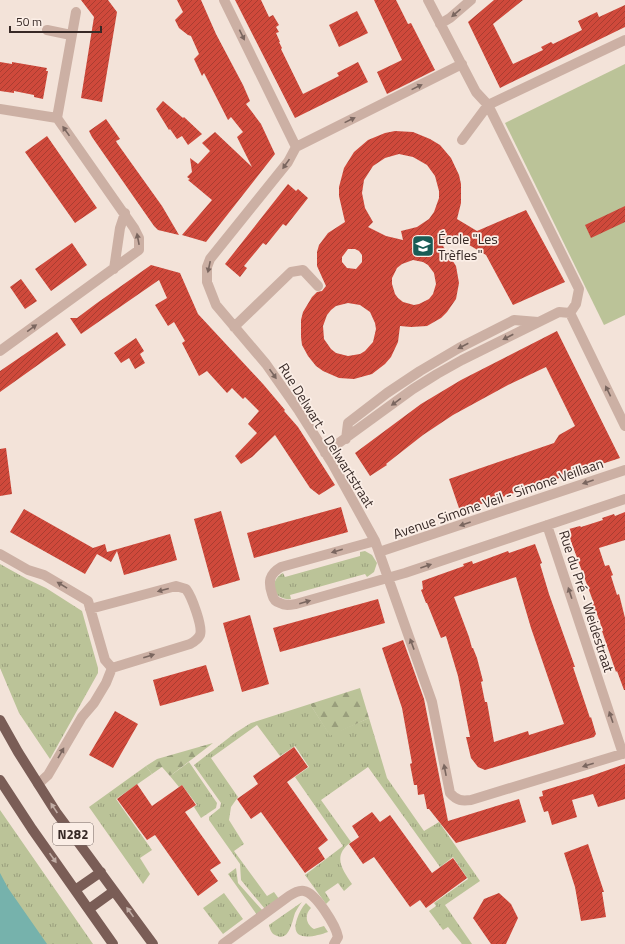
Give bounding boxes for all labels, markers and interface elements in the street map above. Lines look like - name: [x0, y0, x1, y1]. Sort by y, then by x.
- scale bar: [10, 8, 101, 34]
- one-way arrow: [451, 8, 461, 18]
- text: 50 m: [16, 12, 42, 31]
- one-way arrow: [238, 29, 245, 41]
- one-way arrow: [411, 84, 423, 90]
- one-way arrow: [344, 117, 356, 123]
- one-way arrow: [62, 126, 70, 136]
- one-way arrow: [282, 159, 290, 169]
- place label: École "Les Trèfles": [438, 228, 498, 265]
- one-way arrow: [134, 233, 140, 245]
- school or university icon: École "Les Trèfles": [410, 233, 436, 259]
- one-way arrow: [205, 261, 211, 273]
- one-way arrow: [26, 324, 37, 332]
- one-way arrow: [503, 334, 514, 340]
- one-way arrow: [457, 343, 469, 349]
- street label: Rue Delwart - Delwartstraat: [274, 359, 380, 511]
- one-way arrow: [269, 369, 277, 380]
- one-way arrow: [605, 385, 611, 397]
- one-way arrow: [391, 398, 401, 406]
- street label: Avenue Simone Veil - Simone Veillaan: [390, 452, 606, 544]
- one-way arrow: [582, 479, 594, 485]
- one-way arrow: [458, 521, 470, 527]
- street label: Rue du Pré - Weidestraat: [554, 527, 620, 675]
- one-way arrow: [331, 548, 343, 554]
- one-way arrow: [420, 563, 432, 569]
- one-way arrow: [56, 582, 68, 589]
- one-way arrow: [156, 587, 168, 593]
- one-way arrow: [566, 587, 572, 599]
- one-way arrow: [300, 599, 312, 605]
- one-way arrow: [409, 638, 415, 650]
- one-way arrow: [143, 653, 155, 659]
- one-way arrow: [608, 710, 614, 722]
- one-way arrow: [57, 747, 64, 759]
- one-way arrow: [581, 762, 593, 768]
- one-way arrow: [442, 764, 448, 776]
- one-way arrow: [50, 802, 58, 813]
- road number: N282: [53, 823, 93, 845]
- one-way arrow: [49, 853, 57, 864]
- one-way arrow: [126, 907, 134, 918]

